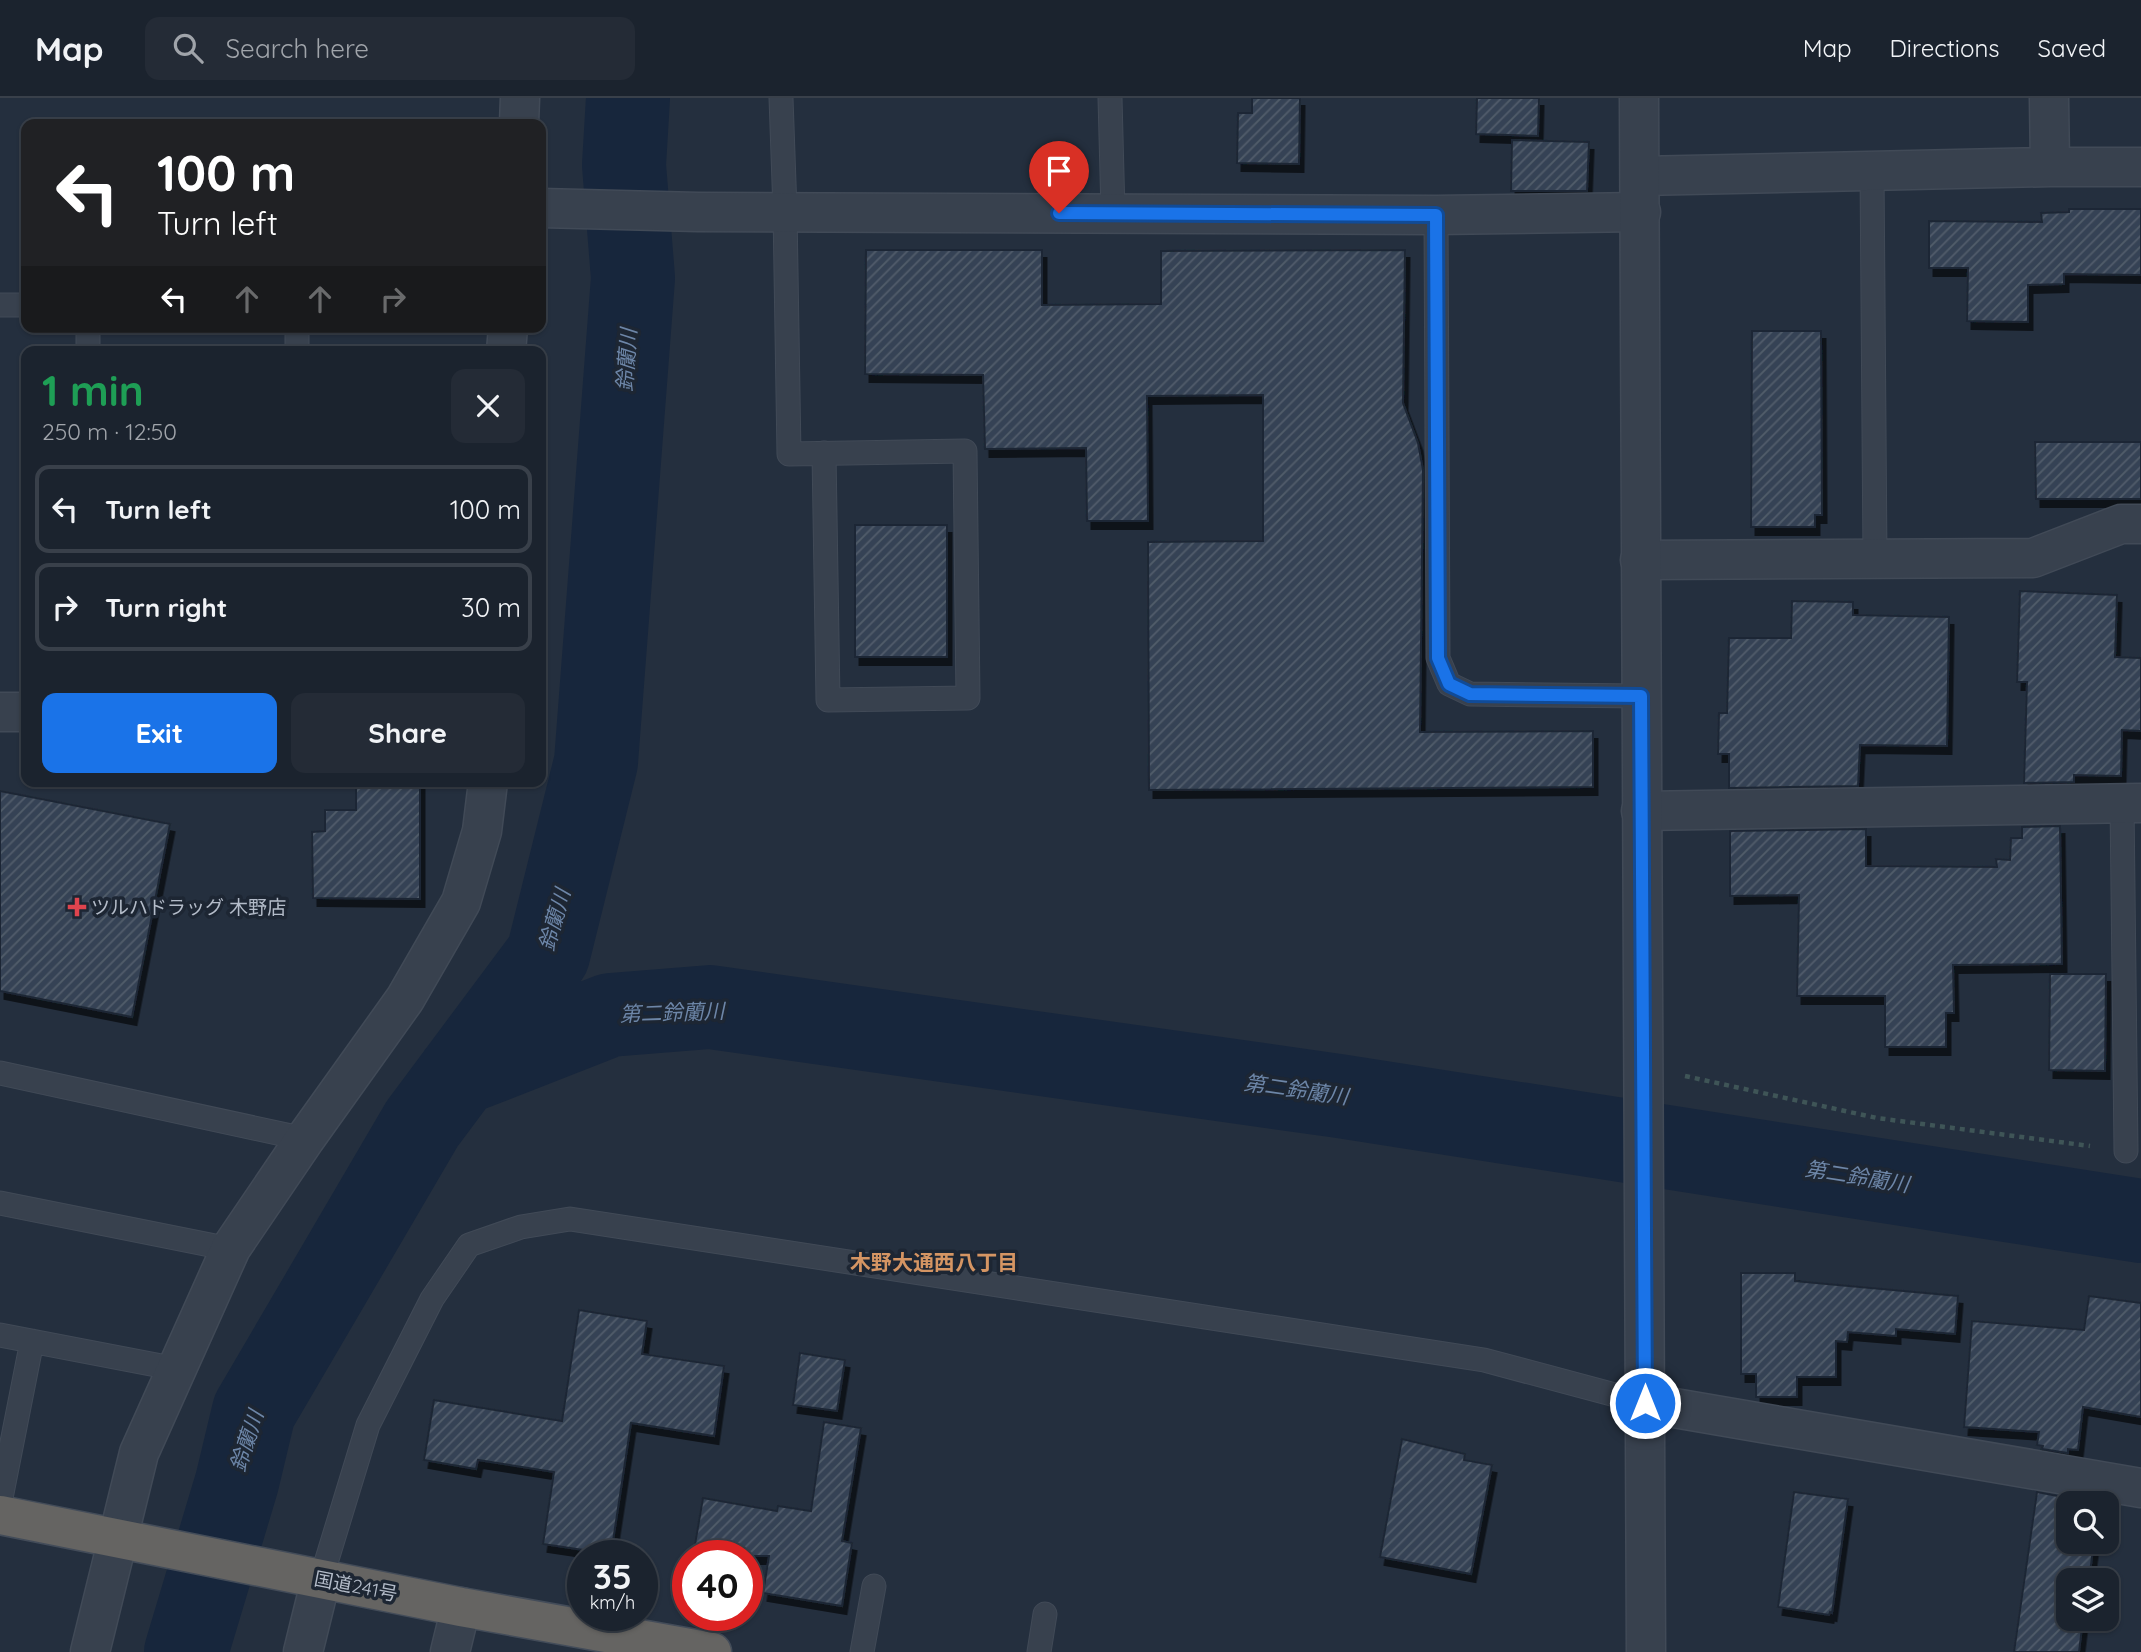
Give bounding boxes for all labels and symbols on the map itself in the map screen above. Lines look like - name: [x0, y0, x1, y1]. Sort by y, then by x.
- pin: [1029, 141, 1089, 213]
- water label: 鈴蘭川: [611, 326, 641, 392]
- water label: 鈴蘭川: [533, 884, 576, 954]
- place label: ツルハドラッグ 木野店: [91, 895, 286, 919]
- marker: ツルハドラッグ 木野店: [69, 899, 85, 915]
- water label: 第二鈴蘭川: [619, 997, 727, 1027]
- water label: 第二鈴蘭川: [1242, 1069, 1352, 1109]
- water label: 第二鈴蘭川: [1803, 1155, 1913, 1197]
- district label: 木野大通西八丁目: [850, 1249, 1018, 1275]
- position arrow: [1608, 1366, 1682, 1440]
- water label: 鈴蘭川: [224, 1405, 269, 1475]
- speed limit sign: 40: [672, 1540, 763, 1631]
- street label: 国道241号: [312, 1566, 400, 1606]

